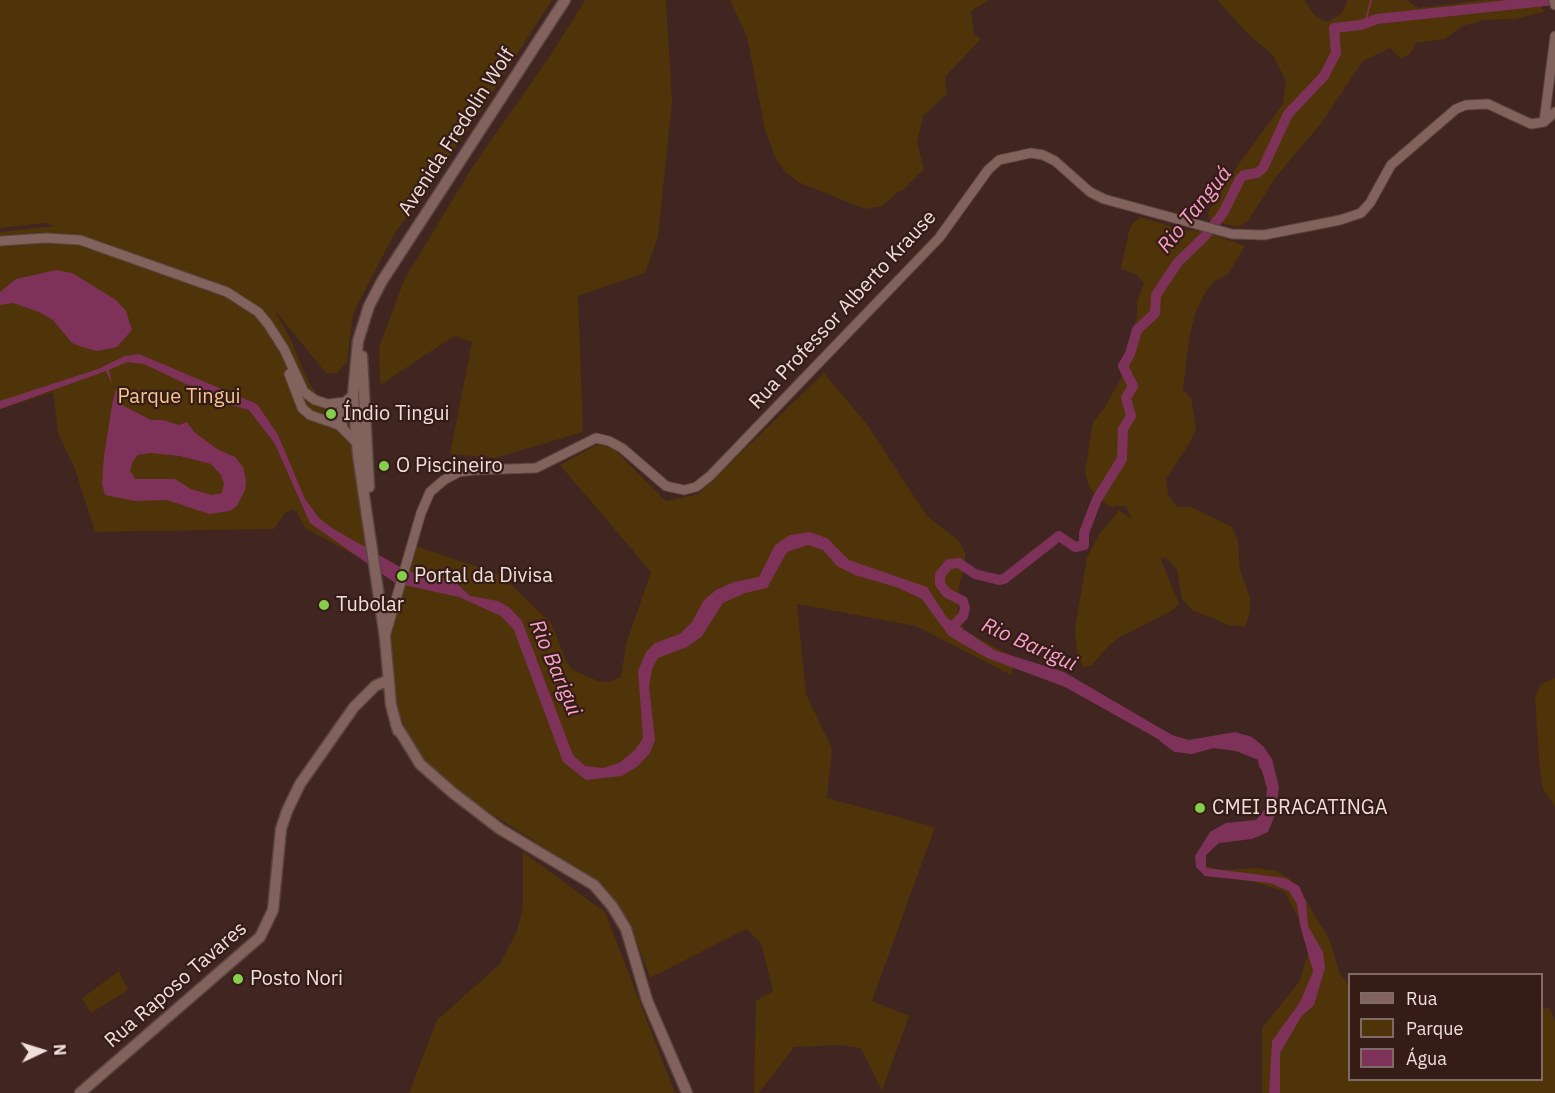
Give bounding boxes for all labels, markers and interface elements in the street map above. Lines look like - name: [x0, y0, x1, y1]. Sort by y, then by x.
- street label: Avenida Fredolin Wolf: [394, 44, 520, 220]
- water label: Rio Tanguá: [1152, 162, 1238, 258]
- street label: Rua Professor Alberto Krause: [744, 205, 942, 415]
- park label: Parque Tingui: [117, 385, 241, 409]
- place label: Índio Tingui: [343, 402, 450, 426]
- marker: Índio Tingui: [324, 407, 338, 421]
- place label: O Piscineiro: [396, 454, 503, 478]
- marker: O Piscineiro: [377, 459, 391, 473]
- place label: Portal da Divisa: [414, 564, 553, 588]
- marker: Portal da Divisa: [395, 569, 409, 583]
- place label: Tubolar: [336, 593, 404, 617]
- marker: Tubolar: [317, 598, 331, 612]
- water label: Rio Barigui: [977, 613, 1081, 677]
- water label: Rio Barigui: [524, 616, 586, 720]
- place label: CMEI BRACATINGA: [1212, 796, 1388, 820]
- marker: CMEI BRACATINGA: [1193, 801, 1207, 815]
- street label: Rua Raposo Tavares: [100, 917, 252, 1053]
- place label: Posto Nori: [250, 967, 343, 991]
- marker: Posto Nori: [231, 972, 245, 986]
- legend: [1348, 973, 1543, 1081]
- text: Rua: [1406, 987, 1437, 1010]
- text: Parque: [1406, 1017, 1463, 1040]
- north arrow: [12, 1021, 72, 1081]
- text: N: [50, 1043, 70, 1056]
- text: Água: [1406, 1047, 1447, 1070]

